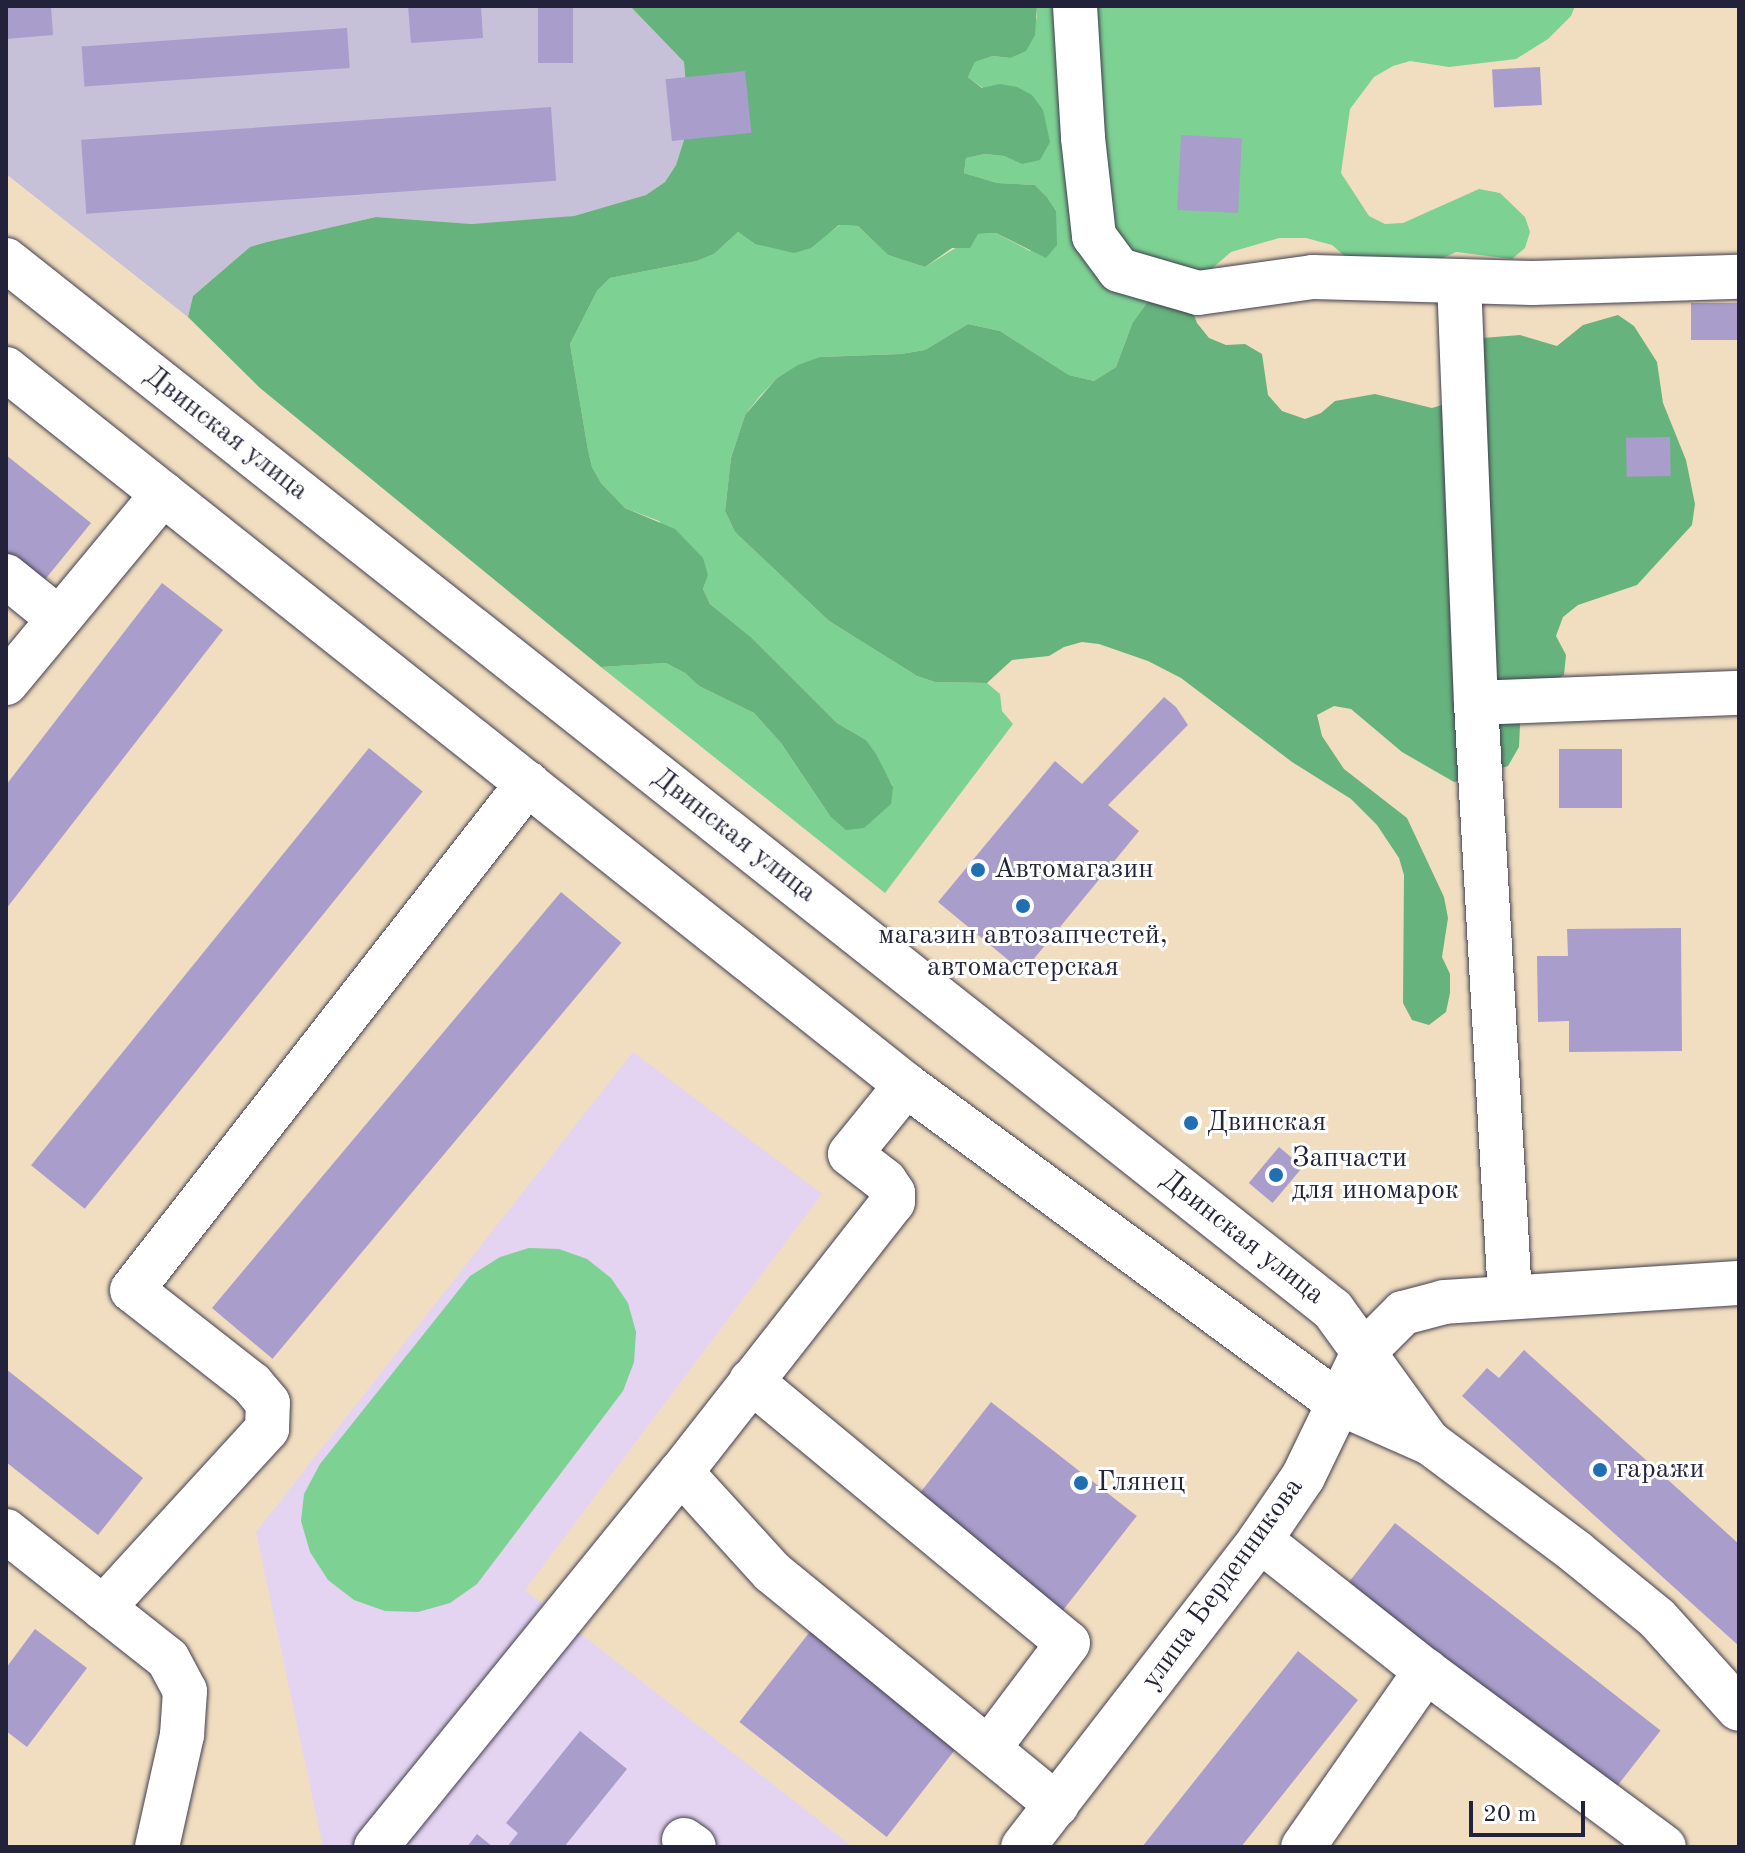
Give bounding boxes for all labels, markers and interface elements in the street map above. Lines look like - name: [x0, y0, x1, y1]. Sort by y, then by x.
- street label: Двинская улица: [137, 360, 315, 508]
- street label: Двинская улица: [645, 762, 823, 910]
- place label: Автомагазин: [994, 853, 1154, 887]
- marker: Автомагазин: [969, 861, 987, 879]
- marker: магазин автозапчестей, автомастерская: [1014, 897, 1032, 915]
- place label: магазин автозапчестей, автомастерская: [878, 919, 1168, 985]
- place label: Двинская: [1207, 1106, 1326, 1140]
- marker: Двинская: [1182, 1114, 1200, 1132]
- place label: Запчасти для иномарок: [1292, 1142, 1459, 1208]
- street label: Двинская улица: [1153, 1164, 1331, 1312]
- marker: Запчасти для иномарок: [1267, 1166, 1285, 1184]
- place label: гаражи: [1616, 1453, 1705, 1487]
- marker: гаражи: [1591, 1461, 1609, 1479]
- place label: Глянец: [1097, 1466, 1185, 1500]
- street label: улица Берденникова: [1135, 1472, 1311, 1696]
- marker: Глянец: [1072, 1474, 1090, 1492]
- scale bar: [1473, 1785, 1589, 1835]
- text: 20 m: [1483, 1803, 1537, 1827]

